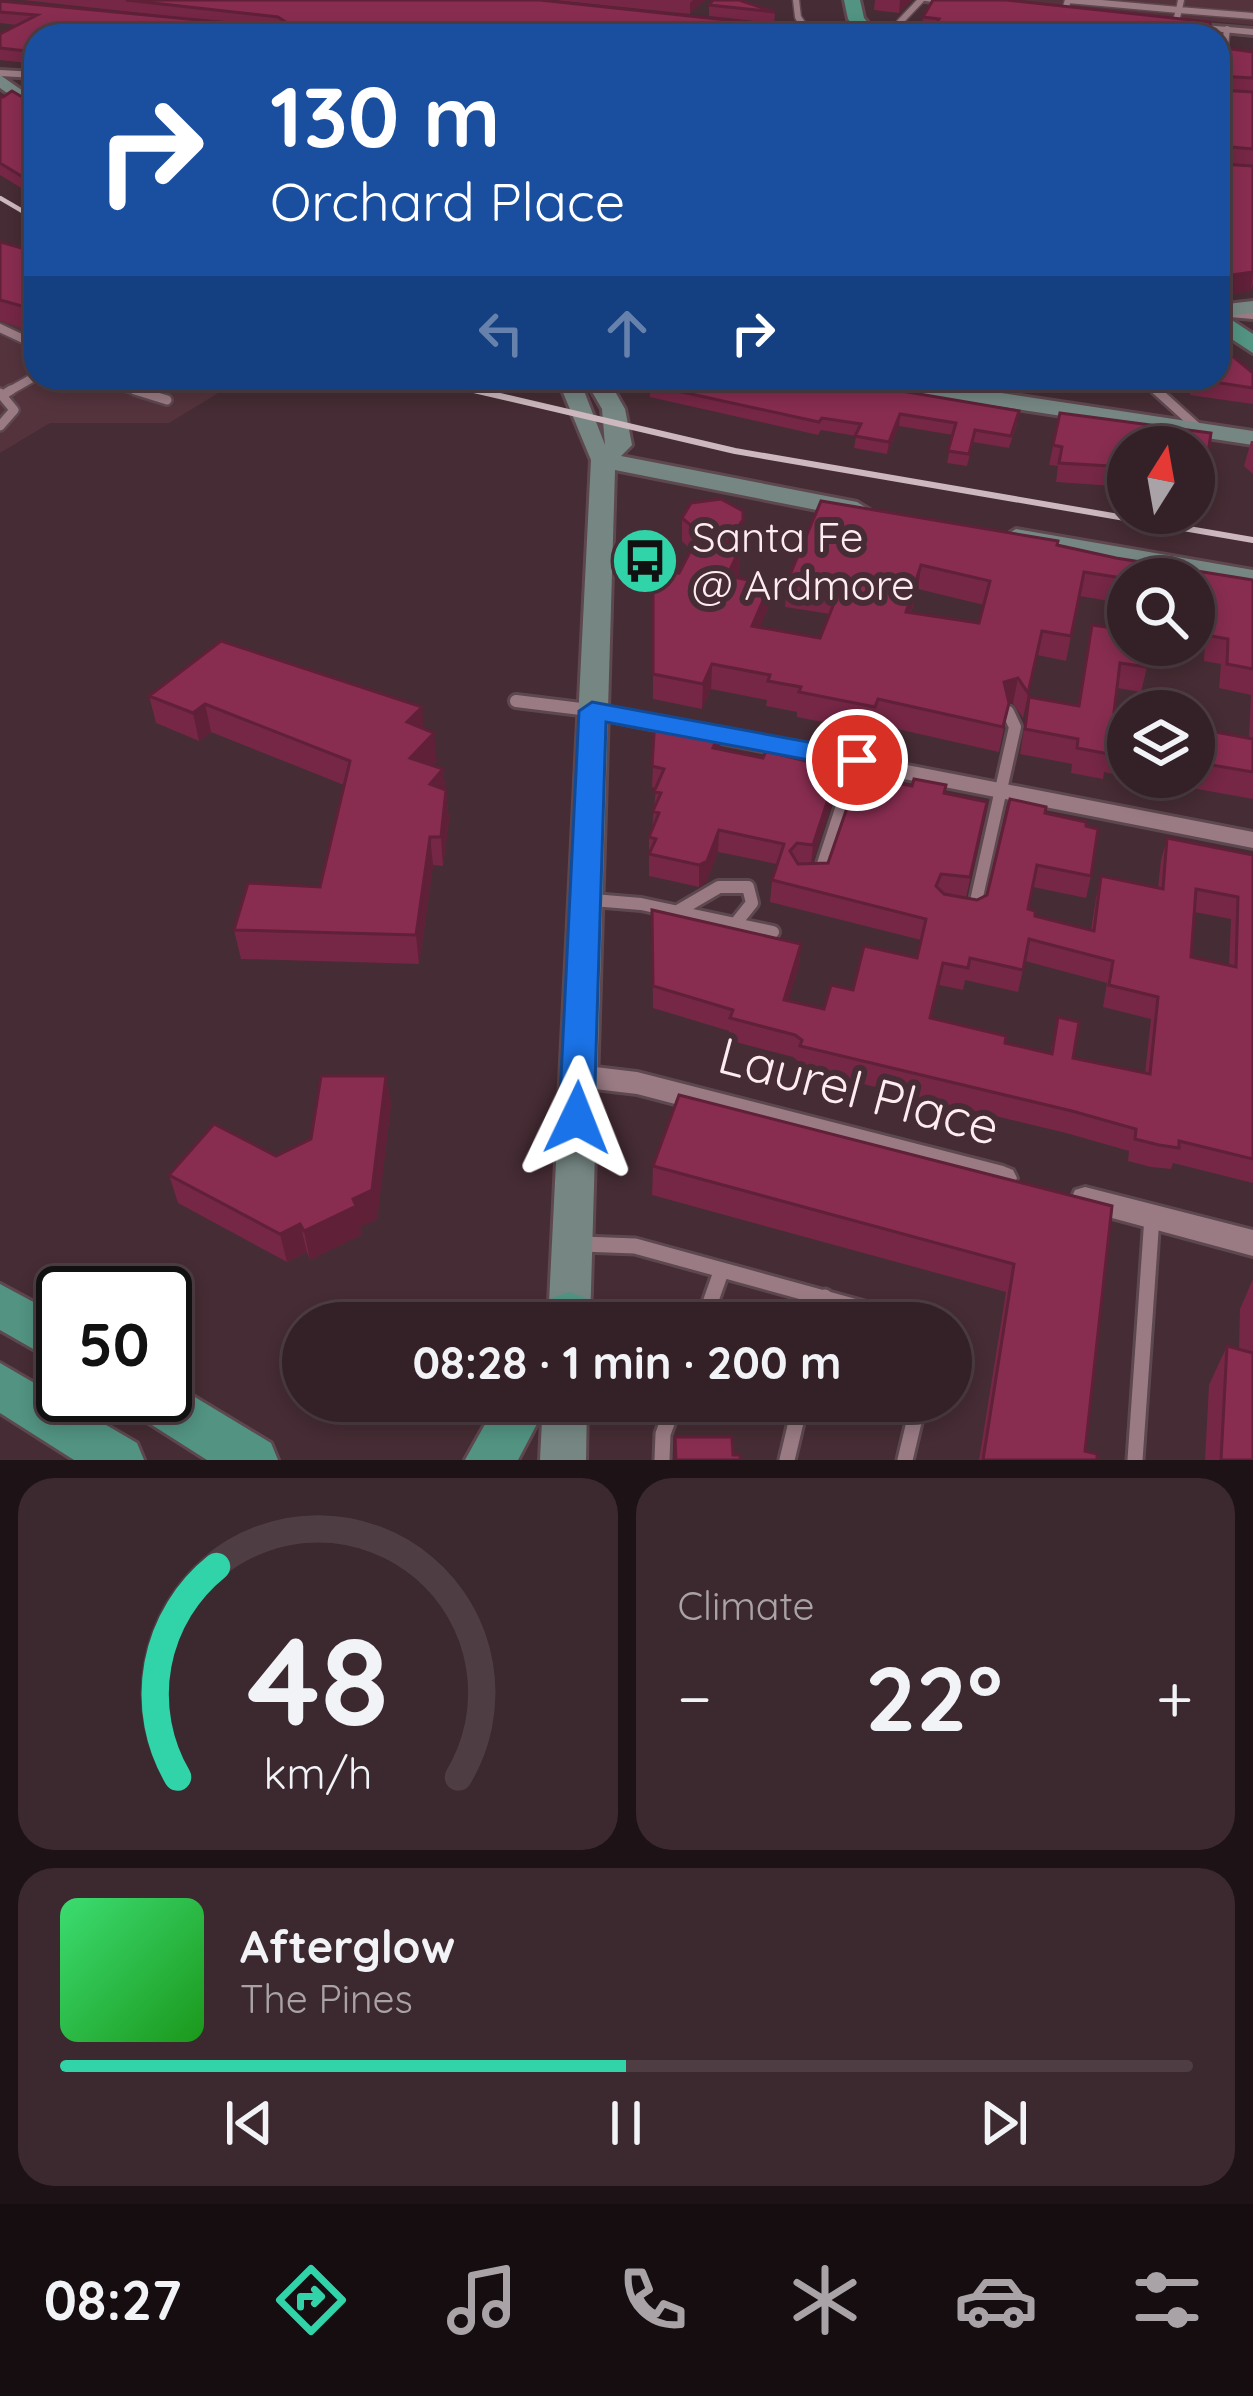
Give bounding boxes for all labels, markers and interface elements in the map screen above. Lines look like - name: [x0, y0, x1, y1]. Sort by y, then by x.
- text: 130 m: [270, 63, 500, 168]
- icon: right: [72, 72, 228, 228]
- text: Orchard Place: [270, 167, 625, 235]
- icon: left: [468, 300, 534, 366]
- icon: ahead: [594, 300, 660, 366]
- icon: right: [720, 300, 786, 366]
- north arrow: [1107, 426, 1215, 534]
- map controls: [1107, 426, 1215, 798]
- place label: Santa Fe @ Ardmore: [692, 510, 915, 611]
- bus stop icon: Santa Fe @ Ardmore: [610, 526, 680, 596]
- button: search: [1107, 558, 1215, 666]
- button: layers: [1107, 690, 1215, 798]
- pin: [806, 709, 908, 811]
- icon: arrive: [824, 727, 890, 793]
- street label: Laurel Place: [712, 1022, 1007, 1158]
- position arrow: [514, 1055, 640, 1181]
- speed limit sign: 50: [36, 1266, 192, 1422]
- text: 08:28 · 1 min · 200 m: [412, 1334, 842, 1390]
- text: Climate: [678, 1581, 815, 1630]
- text: 48: [247, 1601, 389, 1757]
- text: 22°: [865, 1641, 1003, 1754]
- text: −: [678, 1656, 712, 1739]
- text: +: [1156, 1656, 1193, 1739]
- text: km/h: [263, 1746, 372, 1800]
- text: Afterglow: [240, 1918, 455, 1974]
- text: The Pines: [240, 1974, 413, 2023]
- icon: previous: [216, 2090, 282, 2156]
- icon: pause: [593, 2090, 659, 2156]
- icon: next: [971, 2090, 1037, 2156]
- icon: directions: [269, 2258, 353, 2342]
- icon: music: [440, 2258, 524, 2342]
- icon: phone: [611, 2258, 695, 2342]
- icon: climate: [783, 2258, 867, 2342]
- icon: car: [954, 2258, 1038, 2342]
- icon: filters: [1125, 2258, 1209, 2342]
- text: 08:27: [44, 2266, 182, 2334]

